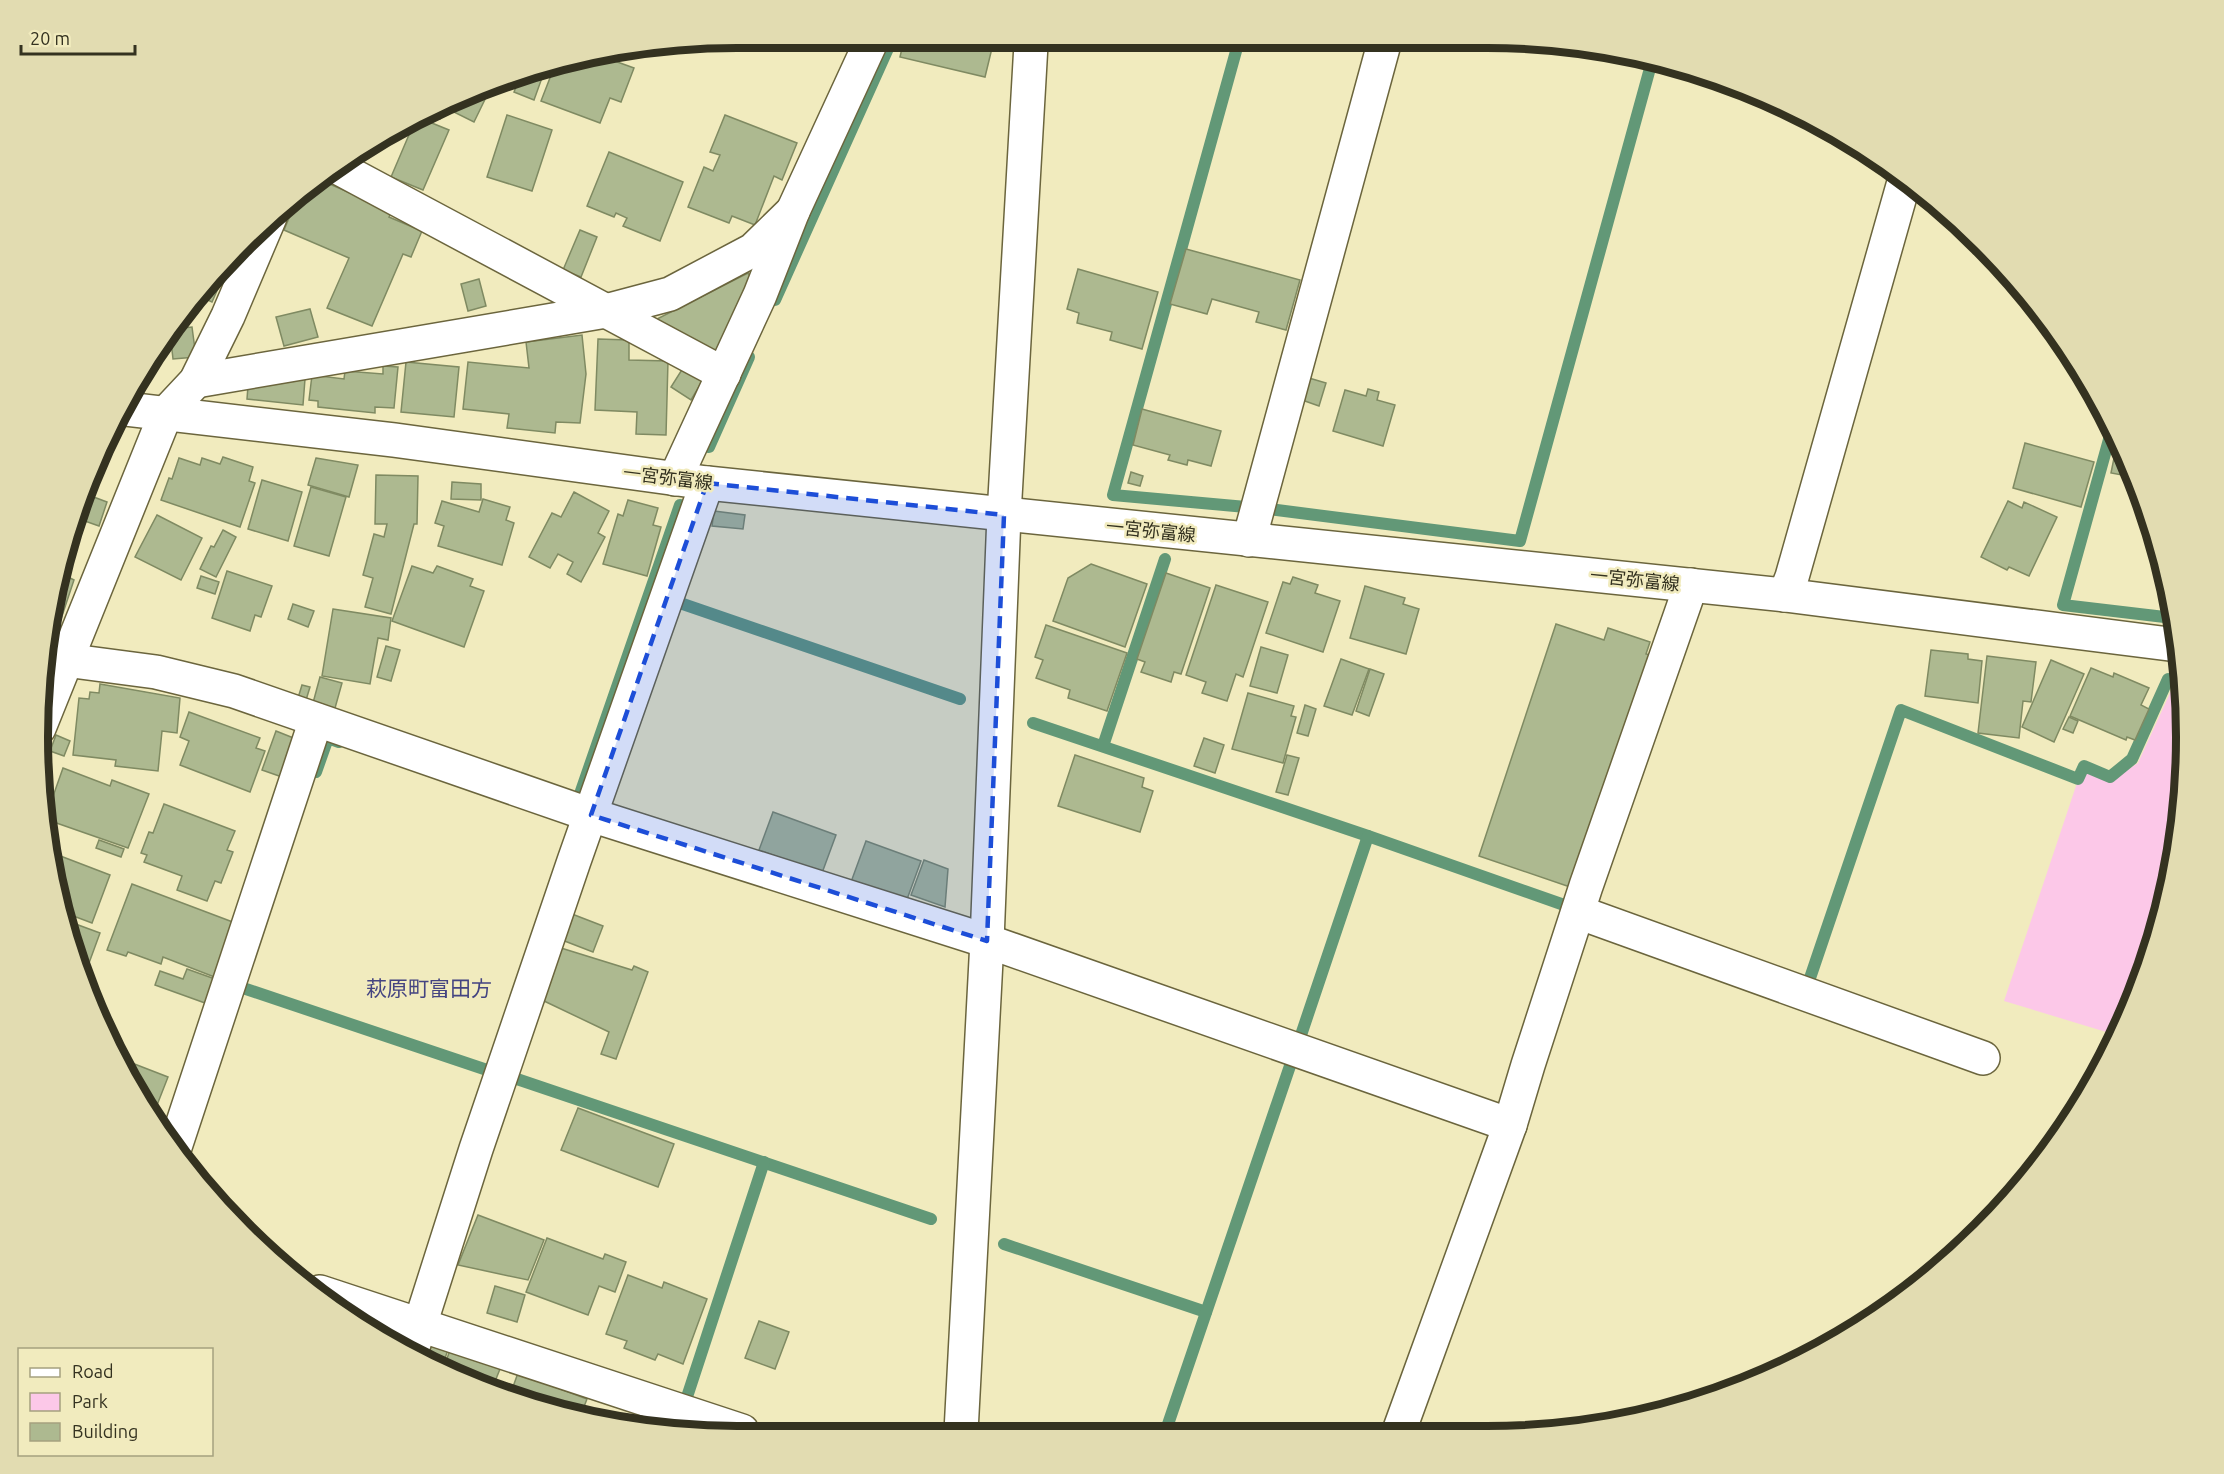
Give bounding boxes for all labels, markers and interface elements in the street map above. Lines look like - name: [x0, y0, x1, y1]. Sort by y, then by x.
- scale bar: [21, 18, 135, 56]
- text: 20 m: [30, 28, 70, 48]
- street label: 一宮弥富線: [622, 462, 714, 492]
- street label: 一宮弥富線: [1105, 515, 1197, 545]
- street label: 一宮弥富線: [1589, 564, 1681, 594]
- district label: 萩原町富田方: [366, 976, 492, 1000]
- legend: [18, 1348, 213, 1456]
- text: Road: [72, 1361, 114, 1381]
- text: Park: [72, 1391, 108, 1411]
- text: Building: [72, 1421, 138, 1441]

